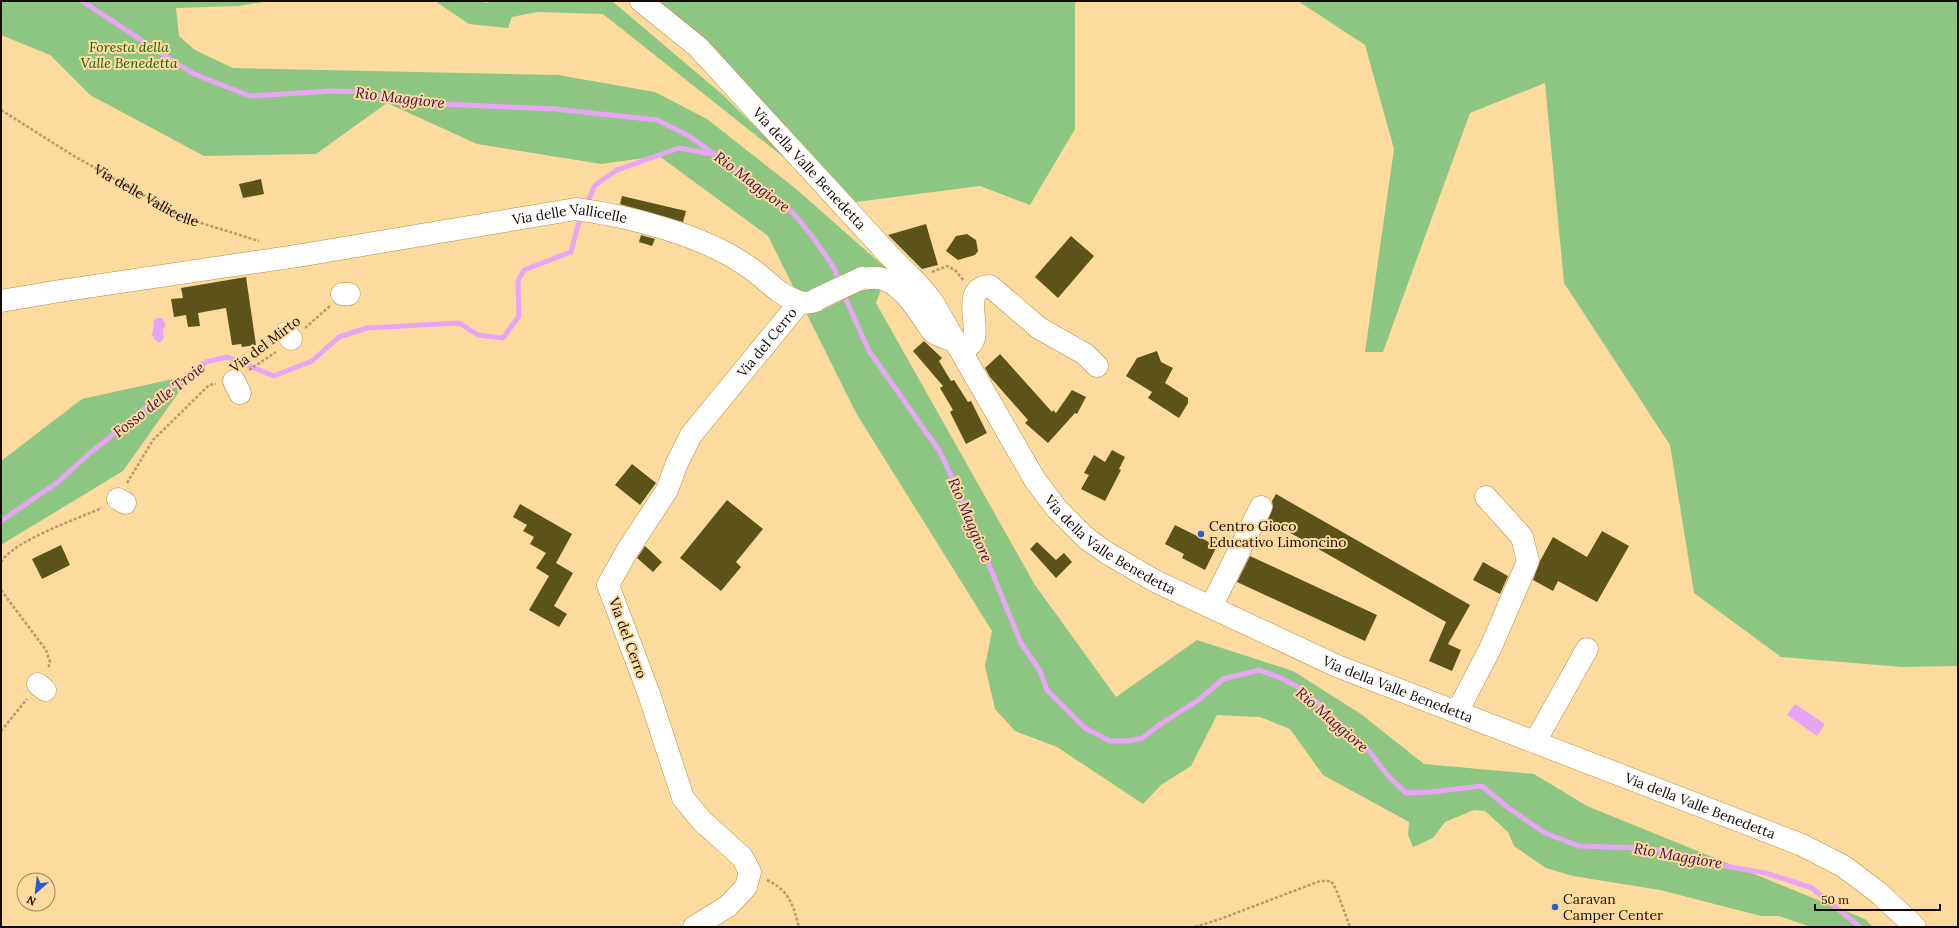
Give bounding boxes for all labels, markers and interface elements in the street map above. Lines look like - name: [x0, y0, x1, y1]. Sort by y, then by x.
- park label: Foresta della Valle Benedetta: [80, 38, 178, 72]
- water label: Rio Maggiore: [354, 83, 446, 112]
- street label: Via della Valle Benedetta: [748, 103, 870, 233]
- water label: Rio Maggiore: [711, 147, 794, 216]
- street label: Via delle Vallicelle: [90, 160, 201, 231]
- street label: Via delle Vallicelle: [510, 199, 629, 229]
- street label: Via del Cerro: [732, 304, 801, 382]
- street label: Via del Mirto: [225, 312, 304, 377]
- water label: Fosso delle Troie: [109, 358, 208, 441]
- water label: Rio Maggiore: [944, 475, 997, 565]
- street label: Via della Valle Benedetta: [1040, 490, 1179, 598]
- place label: Centro Gioco Educativo Limoncino: [1209, 517, 1347, 551]
- marker: Centro Gioco Educativo Limoncino: [1196, 529, 1206, 539]
- street label: Via del Cerro: [605, 594, 651, 681]
- street label: Via della Valle Benedetta: [1319, 651, 1476, 726]
- water label: Rio Maggiore: [1292, 683, 1372, 756]
- street label: Via della Valle Benedetta: [1621, 768, 1778, 843]
- water label: Rio Maggiore: [1632, 838, 1724, 873]
- north arrow: [16, 872, 56, 912]
- scale bar: [1815, 886, 1940, 912]
- place label: Caravan Camper Center: [1563, 890, 1663, 924]
- text: N: [24, 892, 38, 909]
- text: 50 m: [1821, 892, 1849, 907]
- marker: Caravan Camper Center: [1550, 902, 1560, 912]

